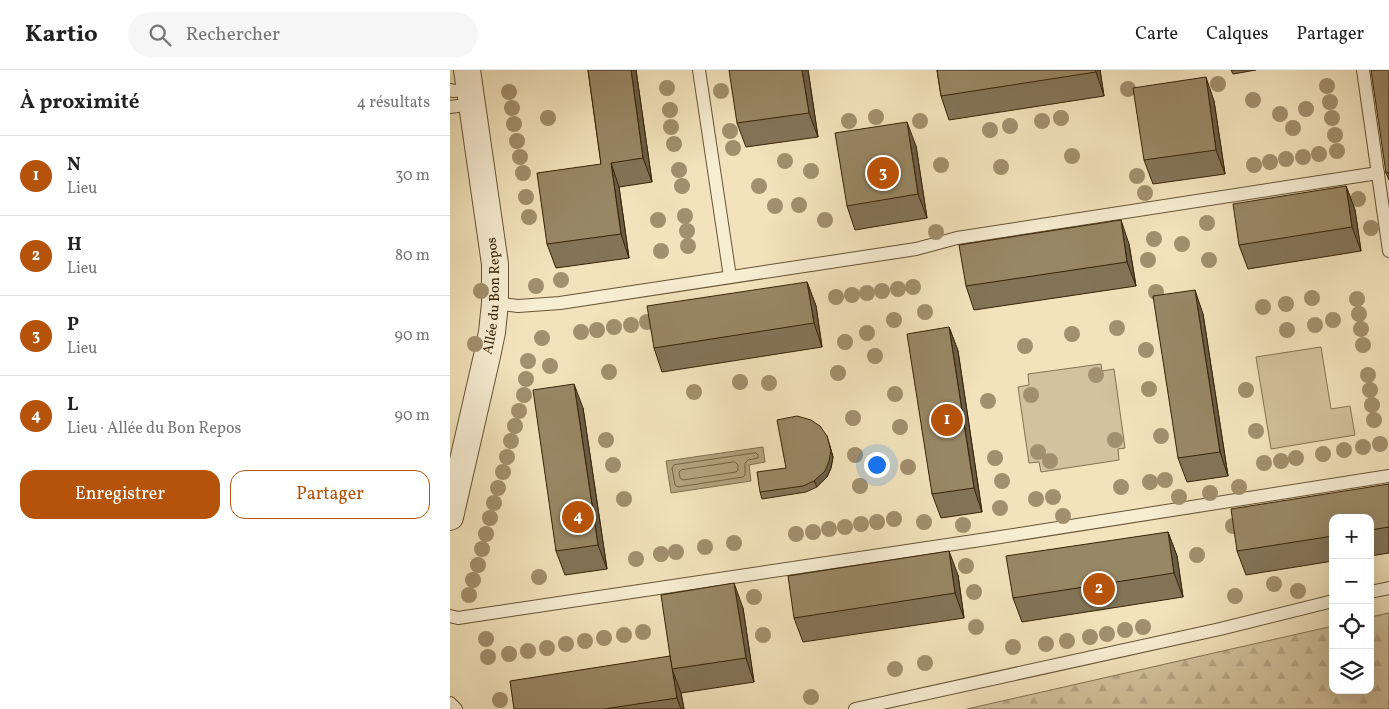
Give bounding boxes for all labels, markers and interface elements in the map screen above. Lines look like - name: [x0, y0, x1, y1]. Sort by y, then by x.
- search box: [128, 12, 478, 57]
- text: Kartio: [25, 18, 98, 52]
- icon: search: [146, 21, 174, 49]
- text: Rechercher: [186, 22, 280, 48]
- text: Carte: [1135, 22, 1178, 47]
- text: Calques: [1206, 22, 1268, 47]
- text: Partager: [1296, 22, 1364, 47]
- text: À proximité: [20, 88, 139, 117]
- text: 4 résultats: [356, 92, 430, 114]
- text: N: [67, 152, 81, 178]
- pin: 3: [867, 154, 899, 192]
- text: 1: [33, 165, 39, 187]
- text: 30 m: [395, 165, 430, 187]
- text: Lieu: [67, 178, 97, 200]
- text: H: [67, 232, 82, 258]
- street label: Allée du Bon Repos: [478, 236, 505, 356]
- text: 2: [32, 245, 40, 267]
- text: 80 m: [395, 245, 430, 267]
- text: Lieu: [67, 258, 97, 280]
- text: P: [67, 312, 79, 338]
- text: 3: [32, 325, 40, 347]
- text: 90 m: [394, 325, 430, 347]
- text: Lieu: [67, 338, 97, 360]
- text: L: [67, 392, 78, 418]
- pin: 1: [931, 401, 963, 439]
- text: 4: [31, 405, 41, 427]
- text: 90 m: [394, 405, 430, 427]
- text: Lieu · Allée du Bon Repos: [67, 418, 241, 440]
- your location: [864, 452, 890, 478]
- button: Enregistrer: [20, 470, 220, 519]
- button: Partager: [230, 470, 430, 519]
- pin: 4: [562, 498, 594, 536]
- map controls: [1329, 514, 1374, 694]
- button: +: [1329, 514, 1374, 559]
- button: −: [1329, 559, 1374, 604]
- pin: 2: [1083, 570, 1115, 608]
- button: locate: [1329, 604, 1374, 649]
- button: layers: [1329, 649, 1374, 694]

